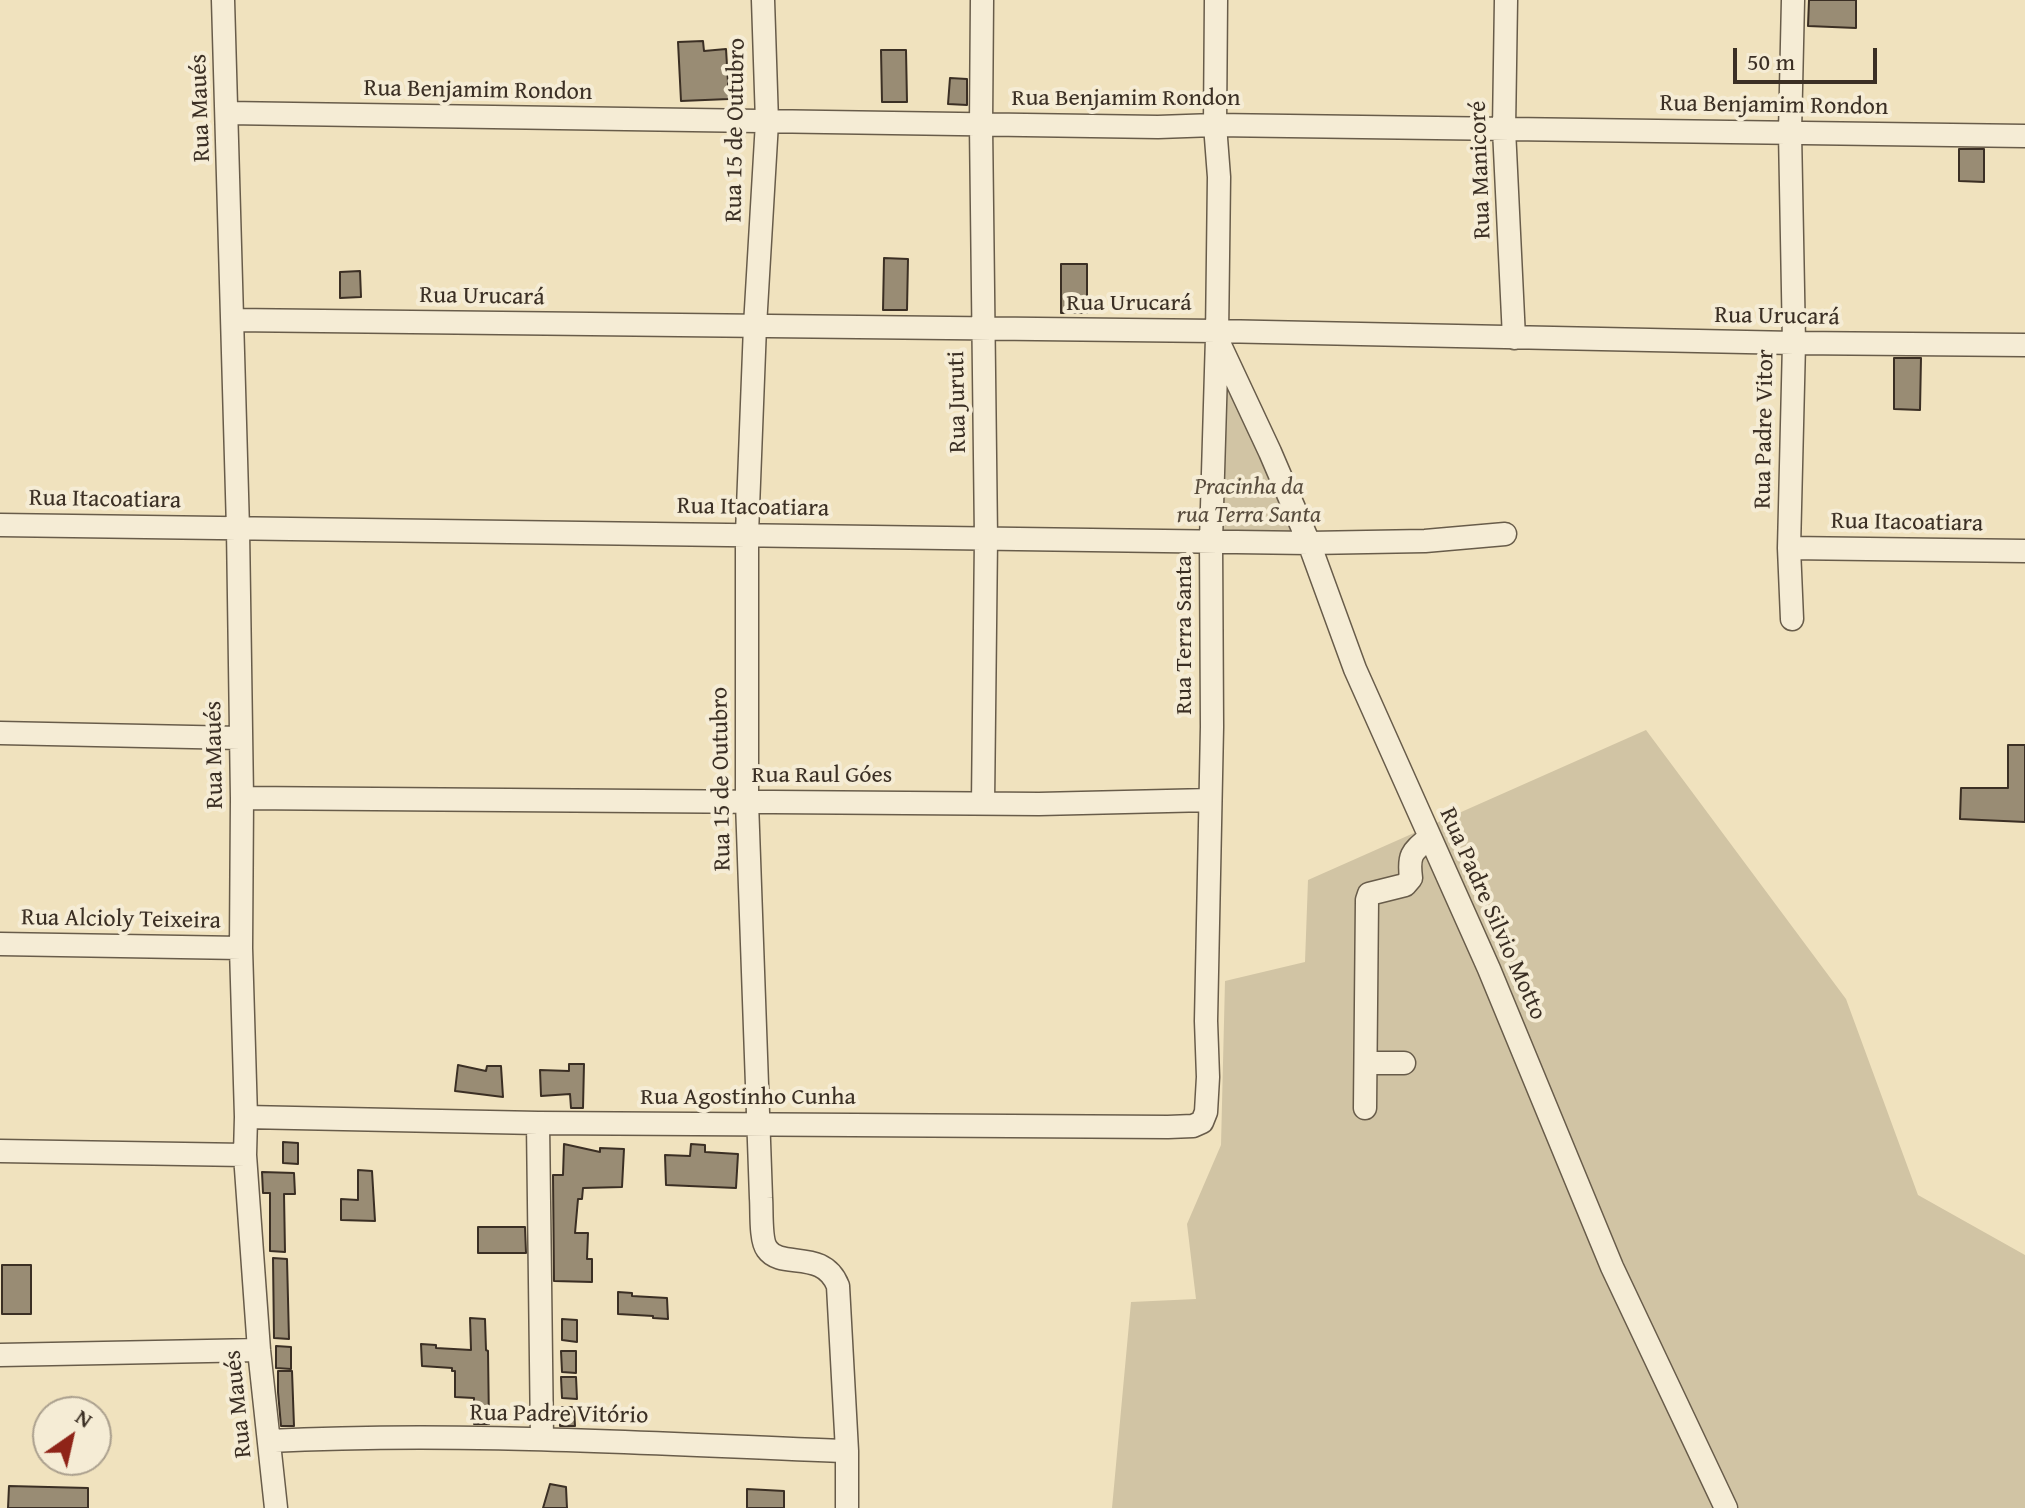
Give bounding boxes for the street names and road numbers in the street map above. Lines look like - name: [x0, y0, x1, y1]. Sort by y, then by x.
- street label: Rua 15 de Outubro: [720, 38, 752, 222]
- street label: Rua Maués: [185, 53, 217, 163]
- street label: Rua Benjamim Rondon: [363, 75, 593, 107]
- street label: Rua Benjamim Rondon: [1012, 85, 1240, 113]
- street label: Rua Benjamim Rondon: [1659, 90, 1889, 122]
- street label: Rua Manicoré: [1464, 100, 1498, 240]
- street label: Rua Urucará: [419, 282, 545, 312]
- street label: Rua Urucará: [1066, 290, 1192, 318]
- street label: Rua Urucará: [1714, 302, 1840, 332]
- street label: Rua Padre Vitor: [1749, 349, 1781, 509]
- street label: Rua Juruti: [943, 351, 973, 453]
- street label: Rua Itacoatiara: [29, 484, 181, 516]
- street label: Rua Itacoatiara: [677, 492, 829, 524]
- street label: Rua Itacoatiara: [1831, 507, 1983, 539]
- street label: Rua Terra Santa: [1171, 555, 1199, 715]
- street label: Rua 15 de Outubro: [706, 687, 738, 871]
- street label: Rua Maués: [200, 701, 230, 809]
- street label: Rua Raul Góes: [752, 762, 892, 790]
- street label: Rua Padre Silvio Motto: [1432, 804, 1552, 1024]
- street label: Rua Alcioly Teixeira: [21, 904, 221, 936]
- street label: Rua Agostinho Cunha: [640, 1084, 856, 1112]
- street label: Rua Maués: [219, 1349, 259, 1459]
- street label: Rua Padre Vitório: [469, 1399, 649, 1431]

